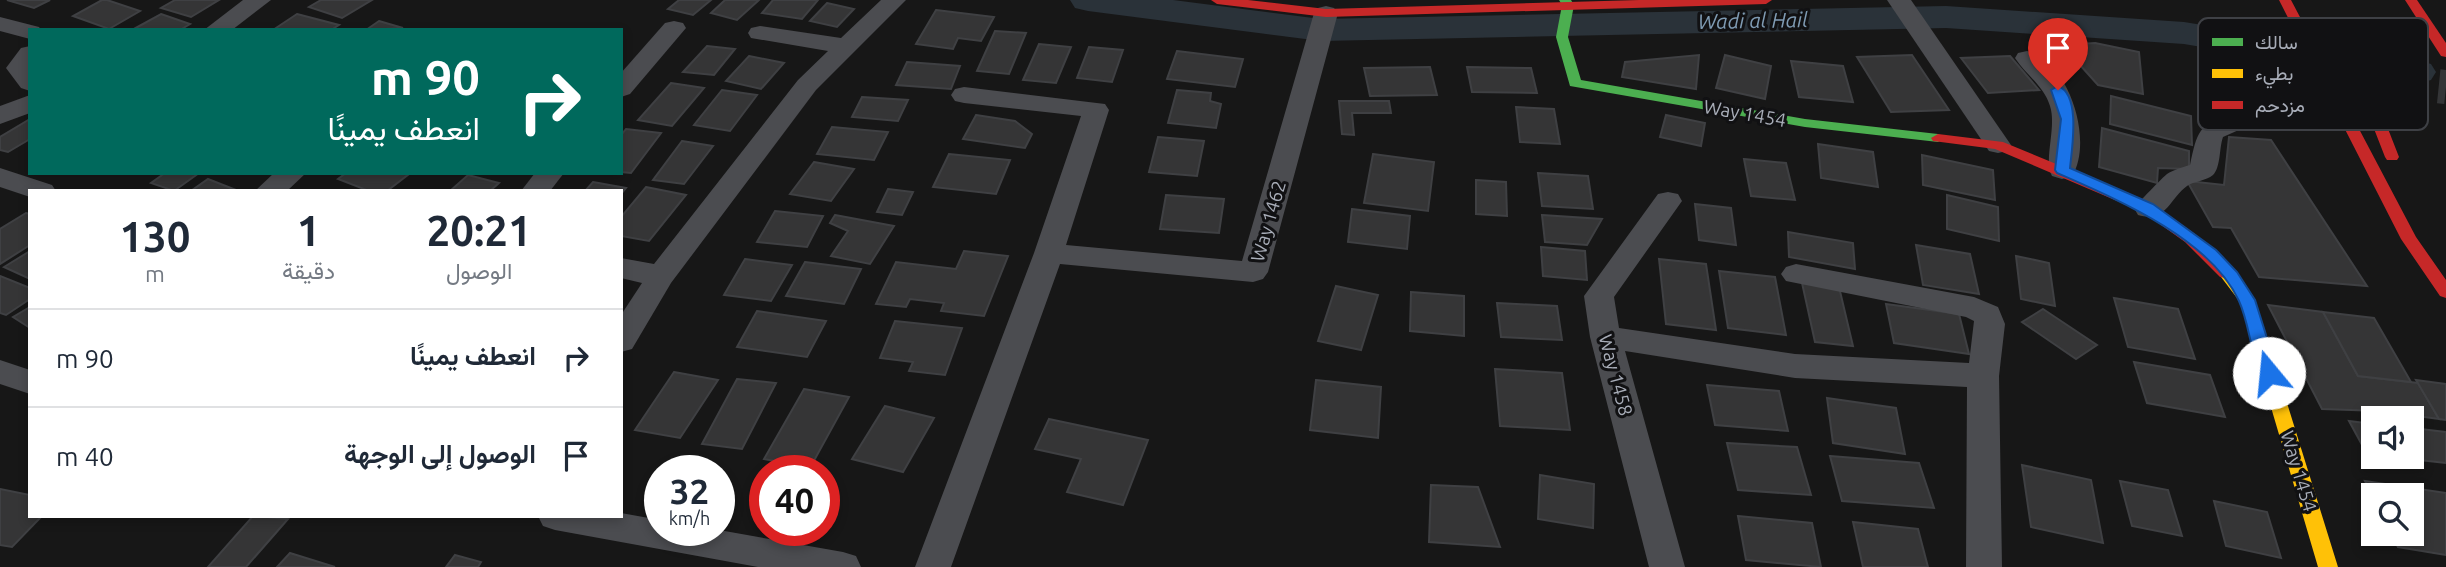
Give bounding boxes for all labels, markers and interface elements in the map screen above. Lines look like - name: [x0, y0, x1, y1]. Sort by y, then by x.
- water label: Wadi al Hail: [1698, 7, 1808, 33]
- pin: [2028, 18, 2088, 90]
- legend: [2198, 18, 2428, 130]
- icon: arrive: [2039, 29, 2077, 67]
- text: سالك: [2255, 31, 2298, 53]
- text: 90 m: [371, 49, 480, 104]
- icon: right: [504, 56, 595, 147]
- text: بطيء: [2255, 62, 2293, 89]
- text: مزدحم: [2255, 94, 2305, 118]
- street label: Way 1454: [1702, 95, 1788, 131]
- text: انعطف يمينًا: [327, 110, 480, 146]
- street label: Way 1462: [1246, 178, 1290, 264]
- text: 1: [297, 207, 320, 254]
- text: 20:21: [427, 207, 532, 254]
- text: 130: [119, 213, 191, 260]
- text: دقيقة: [282, 258, 335, 283]
- text: الوصول: [446, 258, 512, 283]
- text: m: [145, 261, 165, 286]
- street label: Way 1458: [1595, 332, 1637, 418]
- position arrow: [2232, 336, 2306, 410]
- icon: right: [557, 339, 595, 377]
- text: انعطف يمينًا: [410, 341, 536, 370]
- text: 90 m: [56, 344, 114, 373]
- map controls: [2361, 406, 2424, 546]
- button: sound: [2361, 406, 2424, 469]
- street label: Way 1454: [2276, 428, 2322, 514]
- icon: arrive: [557, 437, 595, 475]
- text: الوصول إلى الوجهة: [344, 439, 536, 468]
- text: 40 m: [56, 442, 114, 471]
- speed limit sign: 40: [749, 455, 840, 546]
- text: 32: [670, 471, 709, 511]
- button: search: [2361, 483, 2424, 546]
- text: km/h: [669, 508, 710, 528]

